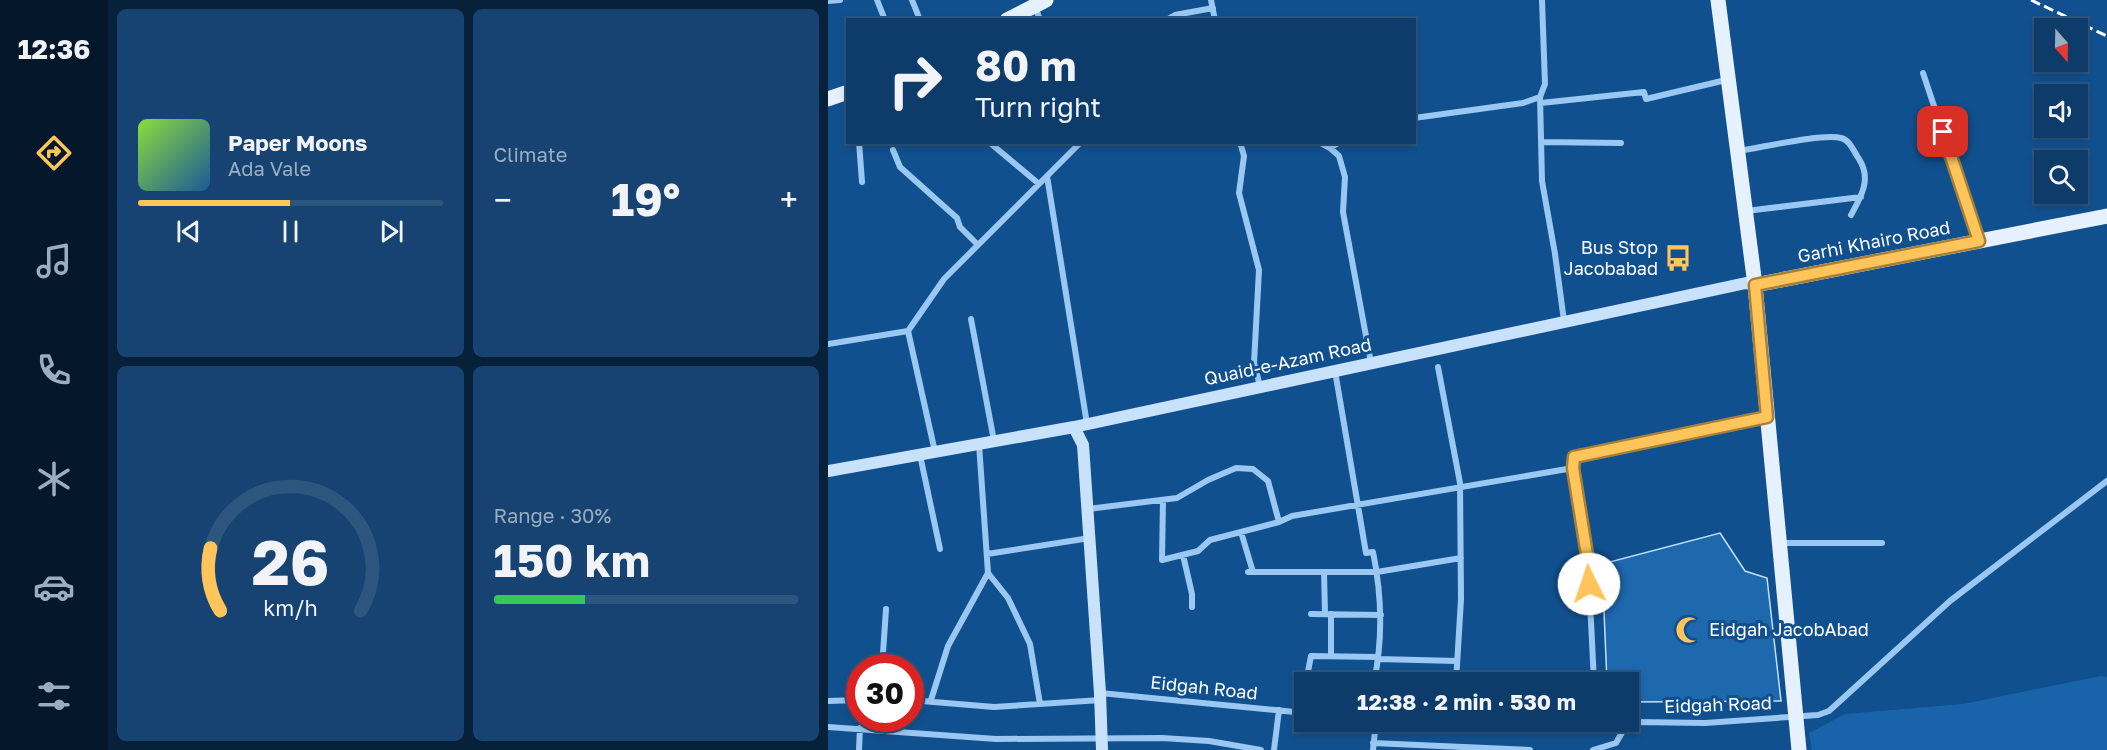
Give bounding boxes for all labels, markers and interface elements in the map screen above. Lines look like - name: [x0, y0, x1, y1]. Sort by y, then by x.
- north arrow: [2034, 18, 2088, 72]
- map controls: [2034, 18, 2088, 204]
- text: 12:36: [18, 33, 90, 65]
- text: 80 m: [975, 40, 1076, 90]
- icon: right: [876, 42, 954, 120]
- button: sound: [2034, 84, 2088, 138]
- text: Turn right: [975, 91, 1101, 123]
- pin: [1917, 106, 1968, 157]
- icon: arrive: [1926, 115, 1959, 148]
- text: Paper Moons: [228, 129, 367, 156]
- icon: directions: [33, 132, 75, 174]
- text: Climate: [494, 142, 567, 166]
- button: search: [2034, 150, 2088, 204]
- text: Ada Vale: [228, 156, 311, 180]
- text: 19°: [611, 172, 680, 226]
- text: −: [494, 180, 512, 219]
- text: +: [780, 180, 798, 219]
- icon: previous: [172, 215, 205, 248]
- icon: pause: [274, 215, 307, 248]
- icon: next: [375, 215, 408, 248]
- street label: Garhi Khairo Road: [1796, 215, 1952, 267]
- place label: Bus Stop Jacobabad: [1564, 236, 1658, 279]
- icon: music: [33, 240, 75, 282]
- bus stop icon: Bus Stop Jacobabad: [1663, 243, 1693, 273]
- street label: Quaid-e-Azam Road: [1202, 333, 1373, 390]
- icon: phone: [33, 349, 75, 391]
- icon: climate: [33, 458, 75, 500]
- text: Range · 30%: [494, 503, 611, 527]
- text: 26: [251, 524, 329, 599]
- text: 150 km: [494, 533, 650, 587]
- position arrow: [1557, 552, 1621, 616]
- icon: car: [33, 566, 75, 608]
- text: km/h: [263, 595, 318, 621]
- mosque icon: Eidgah JacobAbad: [1674, 615, 1704, 645]
- place label: Eidgah JacobAbad: [1709, 618, 1869, 640]
- speed limit sign: 30: [846, 654, 924, 732]
- street label: Eidgah Road: [1149, 670, 1259, 704]
- icon: filters: [33, 675, 75, 717]
- text: 12:38 · 2 min · 530 m: [1357, 688, 1576, 715]
- street label: Eidgah Road: [1664, 691, 1772, 717]

